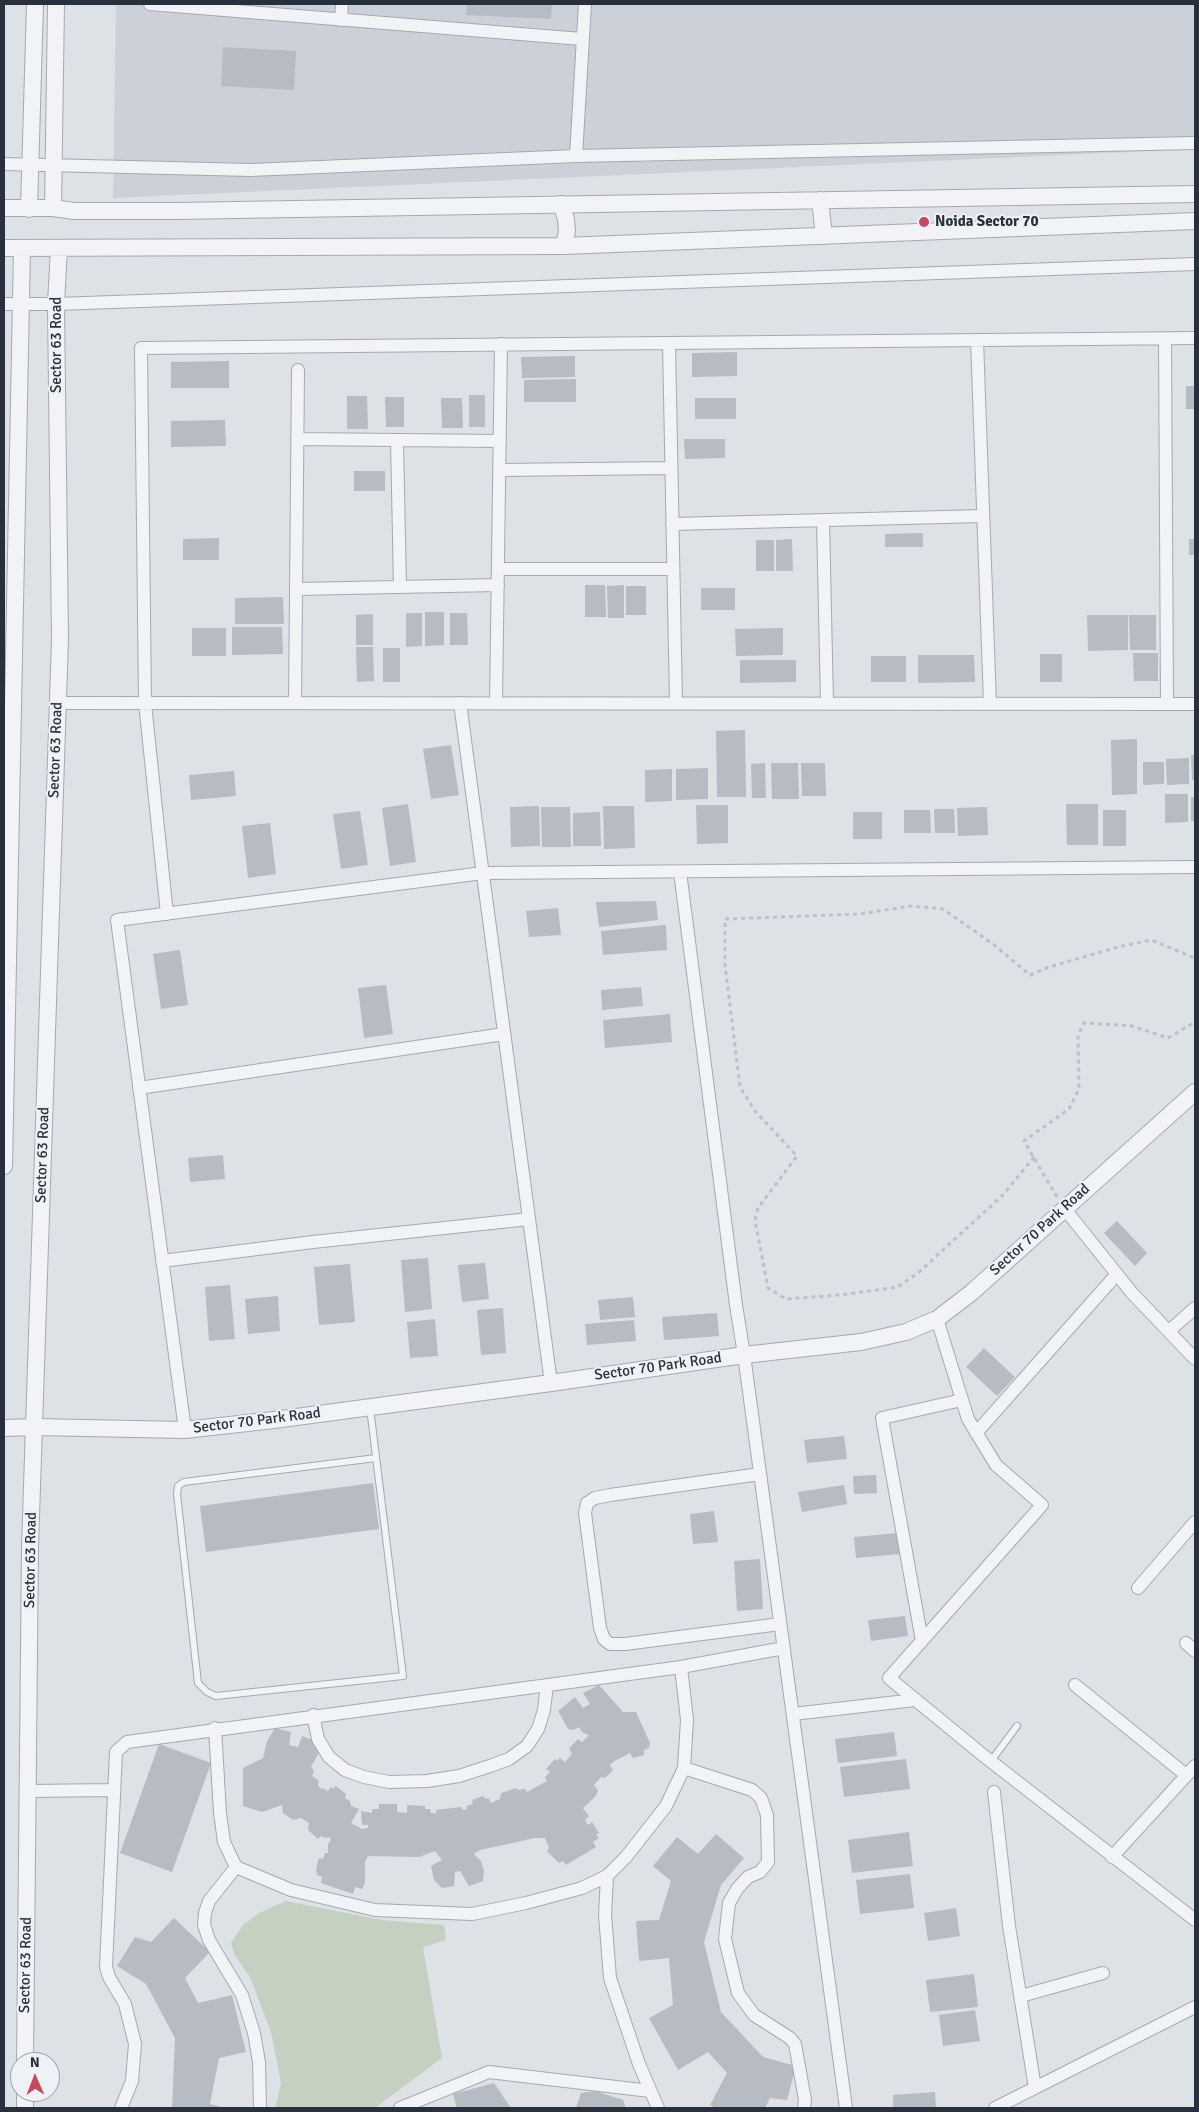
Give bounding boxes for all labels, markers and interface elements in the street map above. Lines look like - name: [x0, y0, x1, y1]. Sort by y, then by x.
- place label: Noida Sector 70: [935, 213, 1039, 231]
- marker: Noida Sector 70: [917, 215, 931, 229]
- street label: Sector 63 Road: [48, 297, 66, 393]
- street label: Sector 63 Road: [45, 702, 67, 798]
- street label: Sector 63 Road: [32, 1107, 54, 1203]
- street label: Sector 70 Park Road: [986, 1180, 1094, 1280]
- street label: Sector 70 Park Road: [593, 1349, 723, 1385]
- street label: Sector 70 Park Road: [192, 1404, 322, 1438]
- street label: Sector 63 Road: [21, 1512, 41, 1608]
- street label: Sector 63 Road: [16, 1917, 36, 2013]
- north arrow: [10, 2052, 60, 2102]
- text: N: [30, 2054, 40, 2071]

